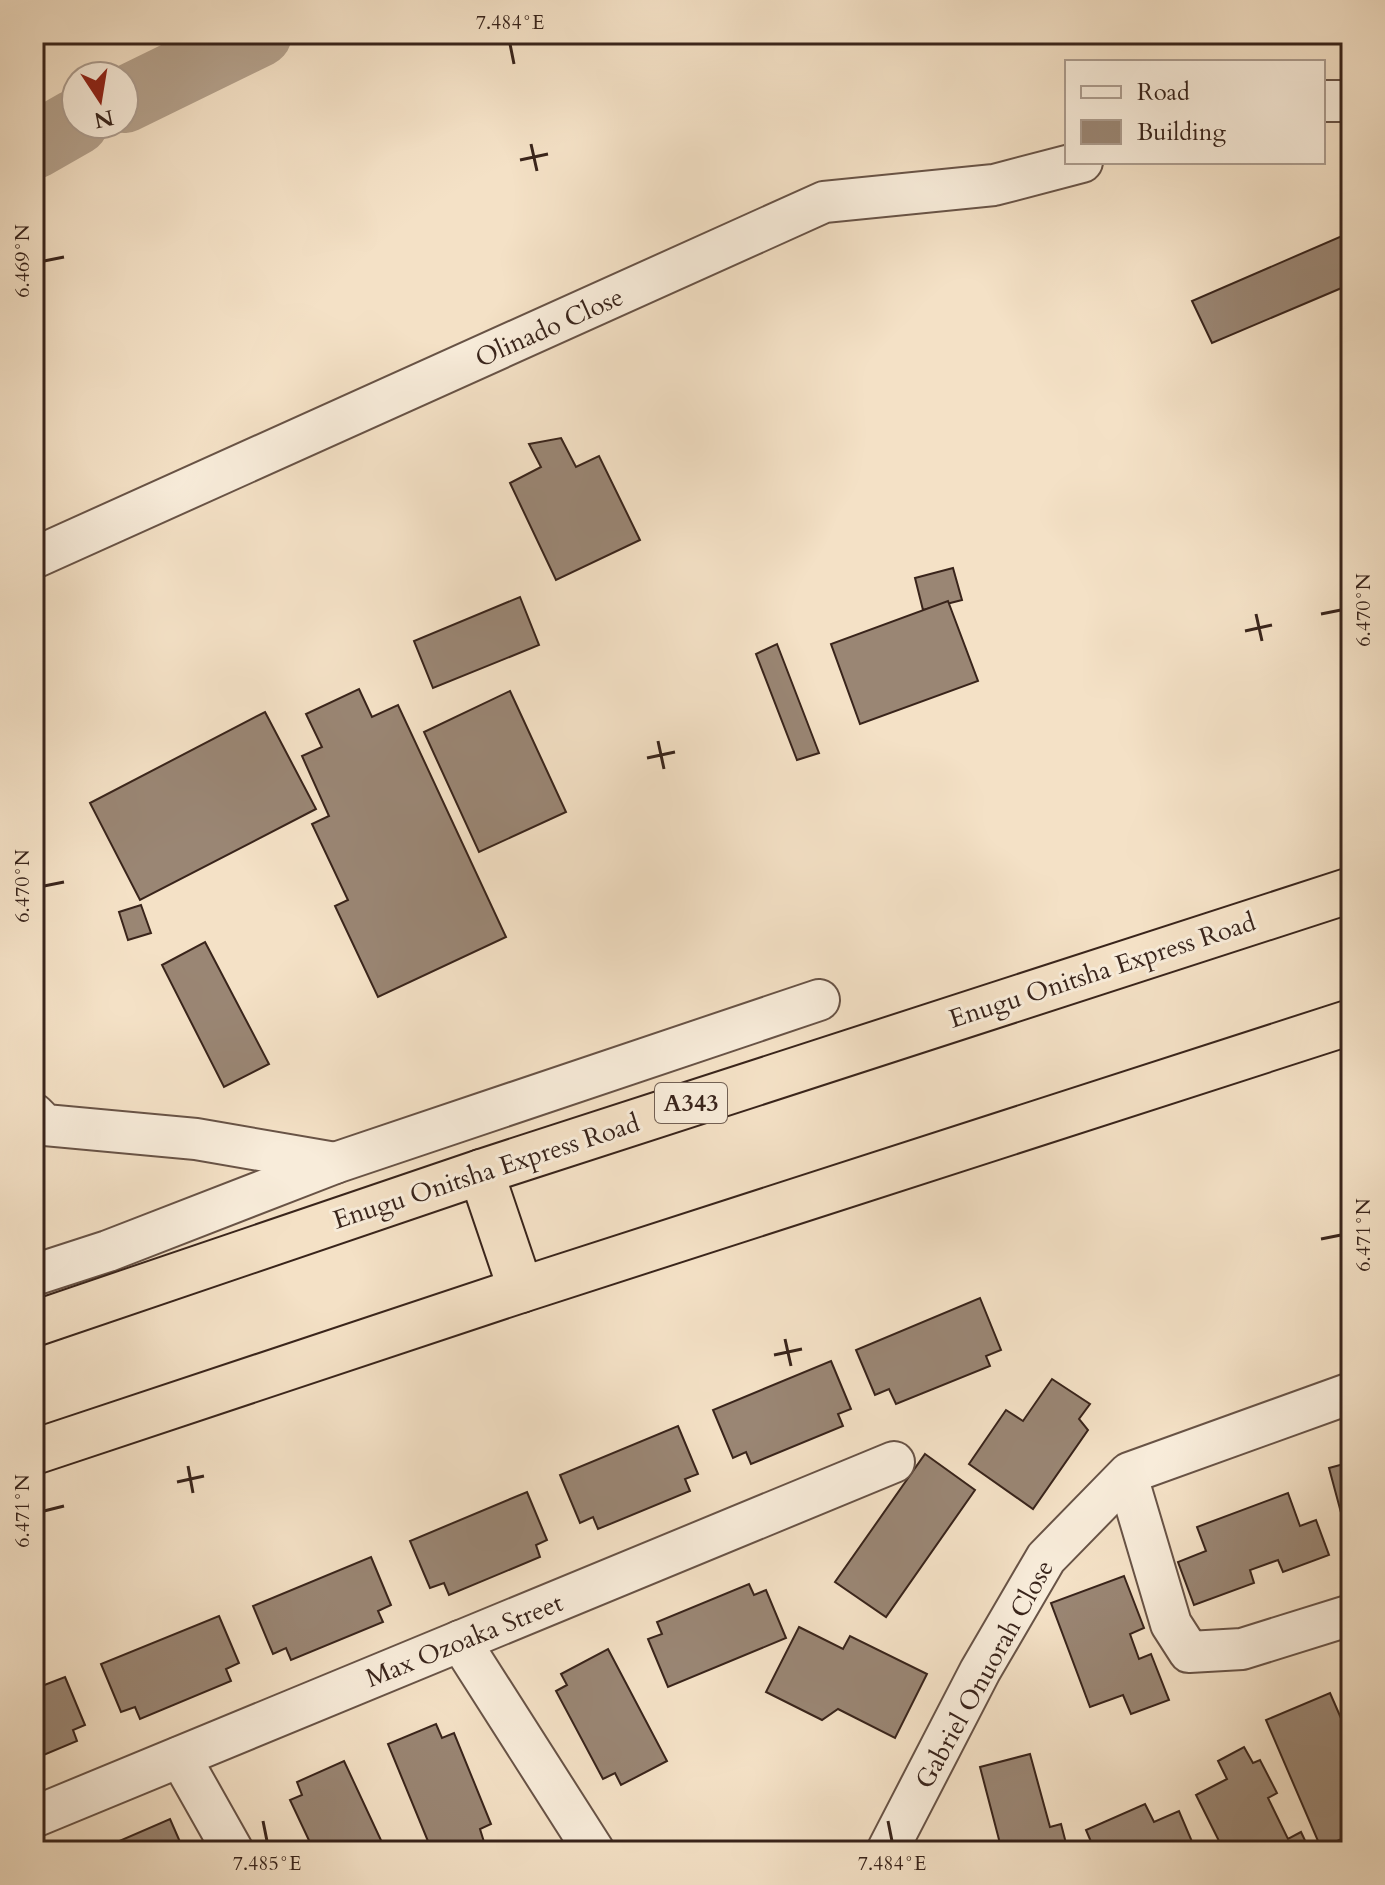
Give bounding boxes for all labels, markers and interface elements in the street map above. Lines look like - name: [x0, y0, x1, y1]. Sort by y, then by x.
- text: 7.484°E: [476, 9, 544, 36]
- north arrow: [60, 60, 140, 140]
- legend: [1065, 60, 1325, 164]
- text: Road: [1137, 76, 1190, 109]
- text: N: [91, 102, 116, 135]
- text: Building: [1137, 116, 1227, 149]
- text: 6.469°N: [9, 224, 36, 298]
- street label: Olinado Close: [470, 279, 629, 376]
- text: 6.470°N: [1350, 573, 1377, 647]
- text: 6.470°N: [9, 849, 36, 923]
- street label: Enugu Onitsha Express Road: [944, 904, 1260, 1037]
- road number: A343: [655, 1083, 727, 1123]
- street label: Enugu Onitsha Express Road: [328, 1105, 644, 1238]
- text: 6.471°N: [1350, 1198, 1377, 1272]
- text: 6.471°N: [9, 1474, 36, 1548]
- street label: Gabriel Onuorah Close: [907, 1554, 1062, 1795]
- street label: Max Ozoaka Street: [360, 1585, 568, 1696]
- text: 7.485°E: [233, 1850, 301, 1877]
- text: 7.484°E: [858, 1850, 926, 1877]

